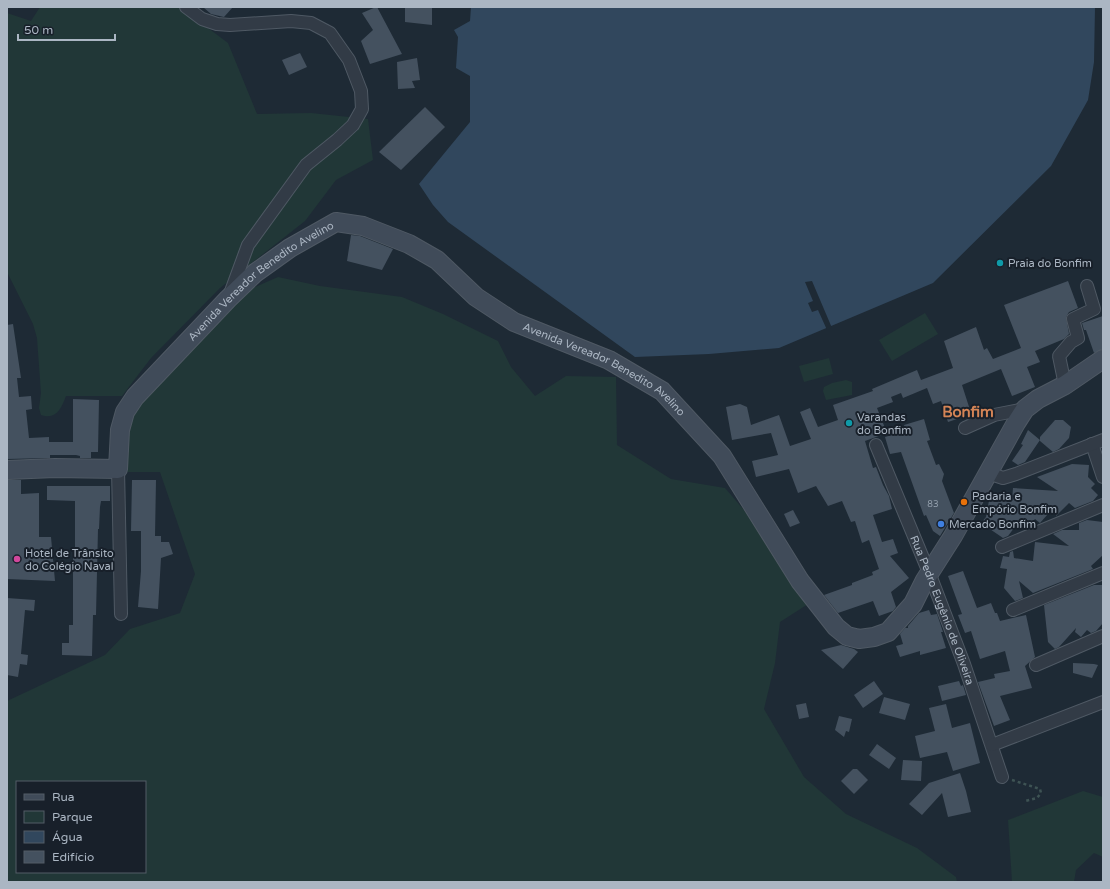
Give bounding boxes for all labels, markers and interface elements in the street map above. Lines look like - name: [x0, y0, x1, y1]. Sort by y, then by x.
- scale bar: [18, 16, 115, 42]
- text: 50 m: [24, 23, 53, 37]
- street label: Avenida Vereador Benedito Avelino: [185, 218, 336, 344]
- place label: Praia do Bonfim: [1008, 257, 1092, 270]
- marker: Praia do Bonfim: [995, 258, 1005, 268]
- street label: Avenida Vereador Benedito Avelino: [521, 320, 688, 419]
- district label: Bonfim: [942, 403, 994, 421]
- place label: Varandas do Bonfim: [857, 411, 911, 437]
- marker: Varandas do Bonfim: [844, 418, 854, 428]
- place label: Padaria e Empório Bonfim: [972, 490, 1057, 516]
- marker: Padaria e Empório Bonfim: [959, 497, 969, 507]
- house number: 83: [927, 499, 939, 510]
- place label: Mercado Bonfim: [949, 518, 1036, 531]
- marker: Mercado Bonfim: [936, 519, 946, 529]
- street label: Rua Pedro Eugênio de Oliveira: [908, 533, 977, 686]
- place label: Hotel de Trânsito do Colégio Naval: [25, 547, 114, 573]
- marker: Hotel de Trânsito do Colégio Naval: [12, 554, 22, 564]
- legend: [16, 781, 146, 873]
- text: Rua: [52, 790, 75, 804]
- text: Parque: [52, 810, 93, 824]
- text: Água: [52, 830, 82, 844]
- text: Edifício: [52, 850, 94, 864]

